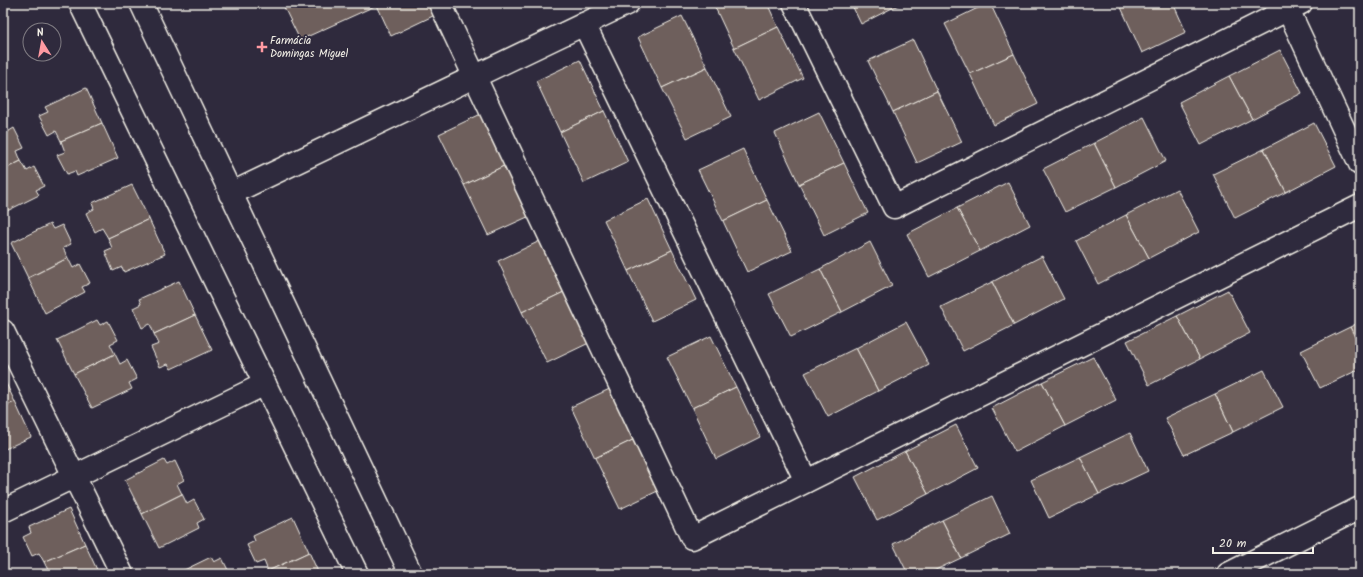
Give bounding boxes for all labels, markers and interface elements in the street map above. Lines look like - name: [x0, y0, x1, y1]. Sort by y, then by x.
- north arrow: [22, 22, 62, 62]
- text: N: [35, 24, 45, 43]
- place label: Farmácia Domingas Miguel: [270, 32, 349, 63]
- marker: Farmácia Domingas Miguel: [257, 42, 267, 52]
- scale bar: [1213, 529, 1313, 555]
- text: 20 m: [1219, 534, 1247, 553]

